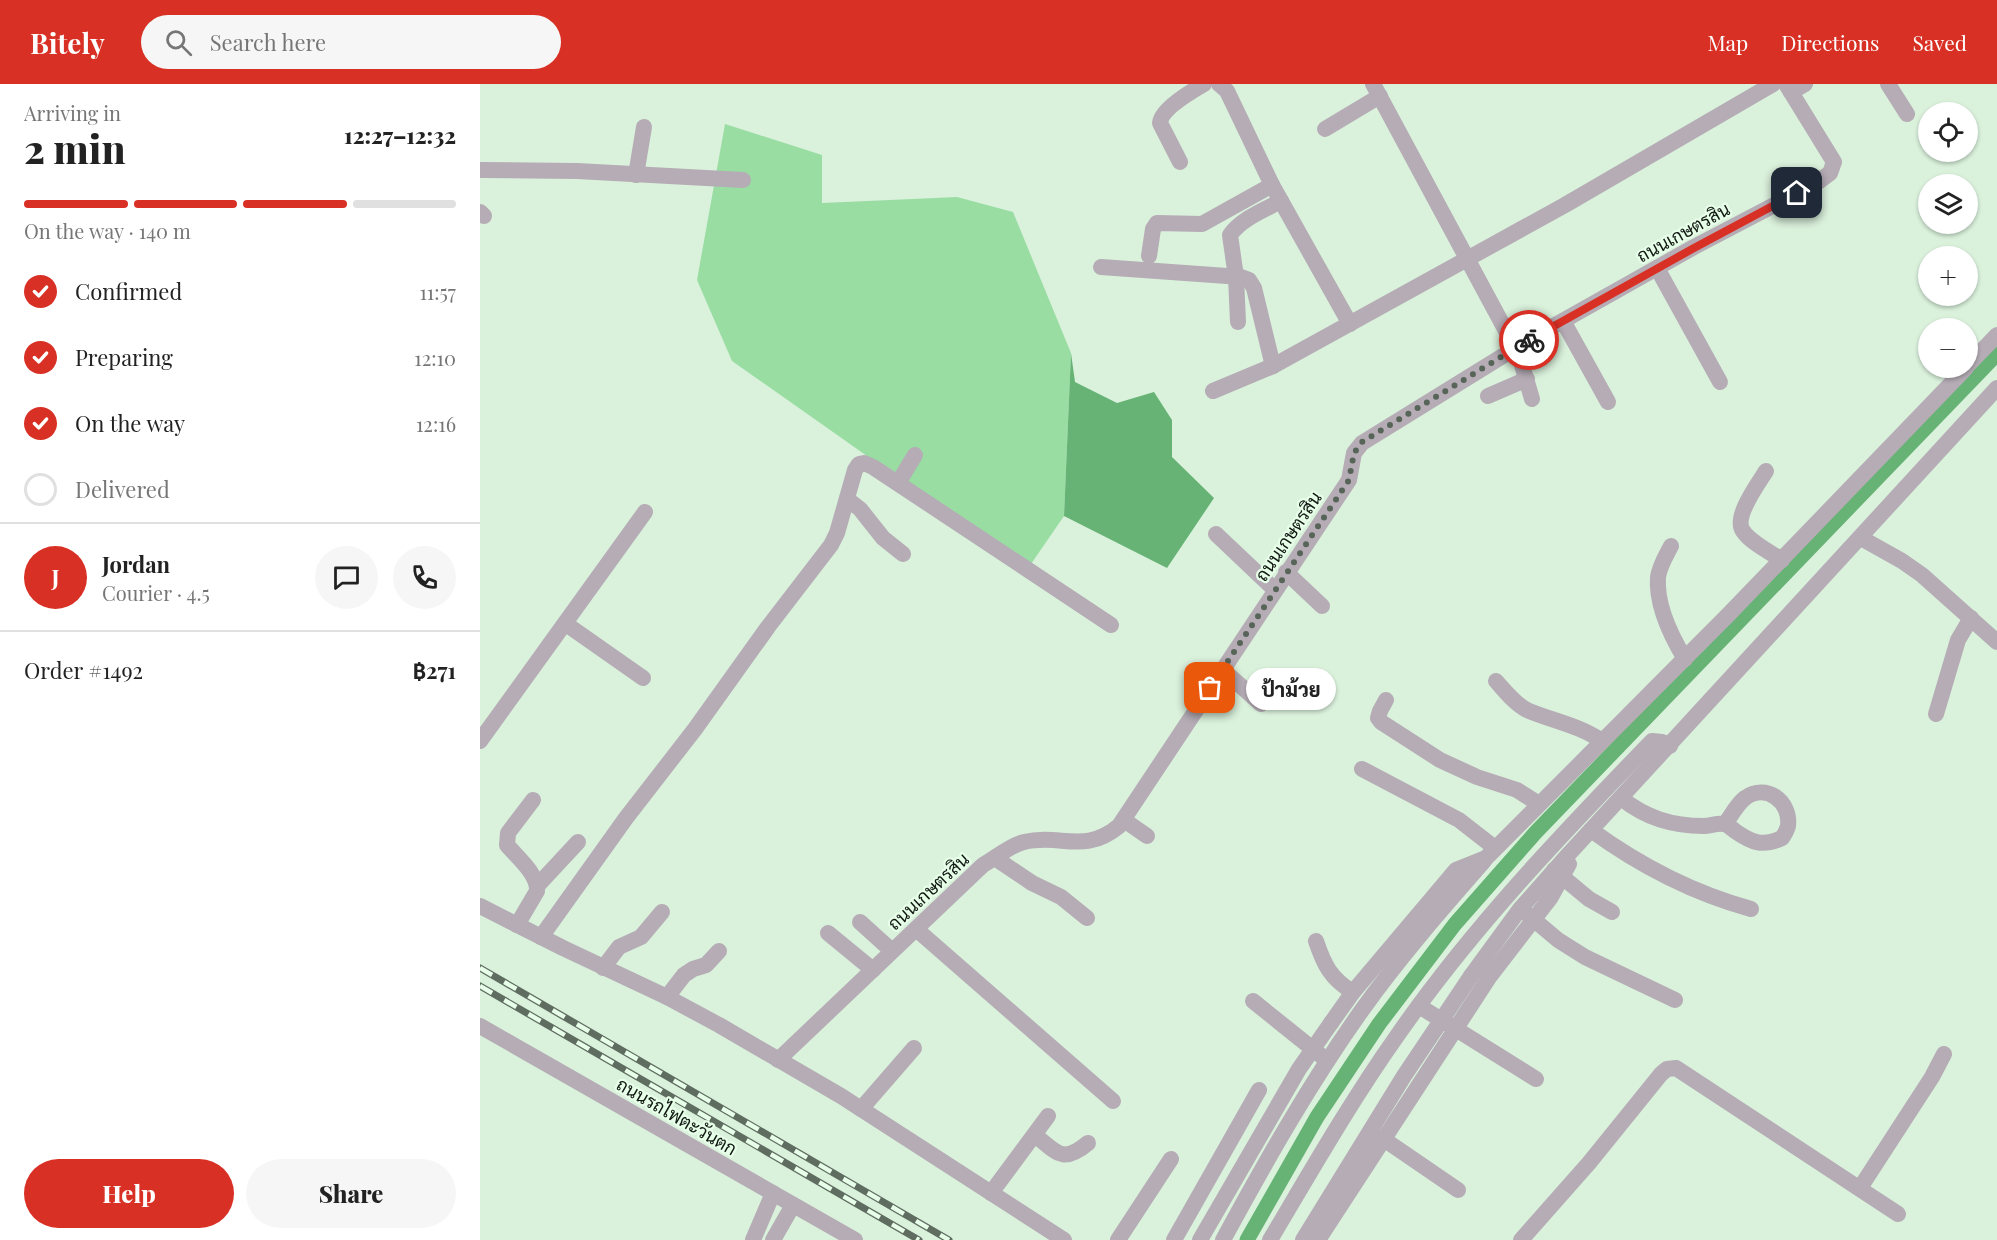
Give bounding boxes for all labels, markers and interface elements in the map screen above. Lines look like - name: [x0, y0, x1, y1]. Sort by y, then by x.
- search box: [141, 15, 561, 69]
- text: Bitely: [30, 24, 105, 61]
- icon: search: [162, 26, 195, 59]
- text: Search here: [210, 27, 326, 57]
- text: Map: [1707, 28, 1748, 56]
- text: Directions: [1781, 28, 1879, 56]
- text: Saved: [1912, 28, 1967, 56]
- text: Arriving in: [24, 99, 121, 126]
- map controls: [1918, 102, 1978, 378]
- button: locate: [1918, 102, 1978, 162]
- text: 12:27–12:32: [344, 120, 456, 150]
- text: 2 min: [24, 122, 126, 174]
- pin: [1771, 167, 1822, 218]
- button: layers: [1918, 174, 1978, 234]
- icon: home: [1780, 176, 1813, 209]
- street label: ถนนเกษตรสิน: [1632, 197, 1734, 267]
- text: On the way · 140 m: [24, 217, 191, 244]
- button: +: [1918, 246, 1978, 306]
- icon: check: [24, 275, 57, 308]
- text: Confirmed: [75, 276, 182, 306]
- text: 11:57: [419, 278, 456, 305]
- courier: [1499, 310, 1559, 370]
- button: −: [1918, 318, 1978, 378]
- icon: bike: [1513, 324, 1546, 357]
- icon: check: [24, 341, 57, 374]
- text: Preparing: [75, 342, 173, 372]
- text: 12:10: [414, 344, 456, 371]
- icon: check: [24, 407, 57, 440]
- text: On the way: [75, 408, 185, 438]
- text: 12:16: [416, 410, 456, 437]
- text: Delivered: [75, 474, 170, 504]
- street label: ถนนเกษตรสิน: [1249, 487, 1327, 585]
- button: chat: [315, 546, 378, 609]
- button: phone: [393, 546, 456, 609]
- text: Jordan: [102, 549, 170, 579]
- text: J: [51, 562, 60, 592]
- text: Courier · 4.5: [102, 579, 210, 606]
- text: Order #1492: [24, 655, 143, 685]
- text: ฿271: [413, 655, 456, 685]
- pin: [1184, 662, 1235, 713]
- callout: ป้าม้วย: [1246, 667, 1336, 709]
- icon: bag: [1193, 671, 1226, 704]
- text: ป้าม้วย: [1261, 675, 1321, 702]
- street label: ถนนเกษตรสิน: [882, 847, 974, 935]
- street label: ถนนรถไฟตะวันตก: [613, 1072, 741, 1160]
- button: Help: [24, 1159, 234, 1228]
- button: Share: [246, 1159, 456, 1228]

